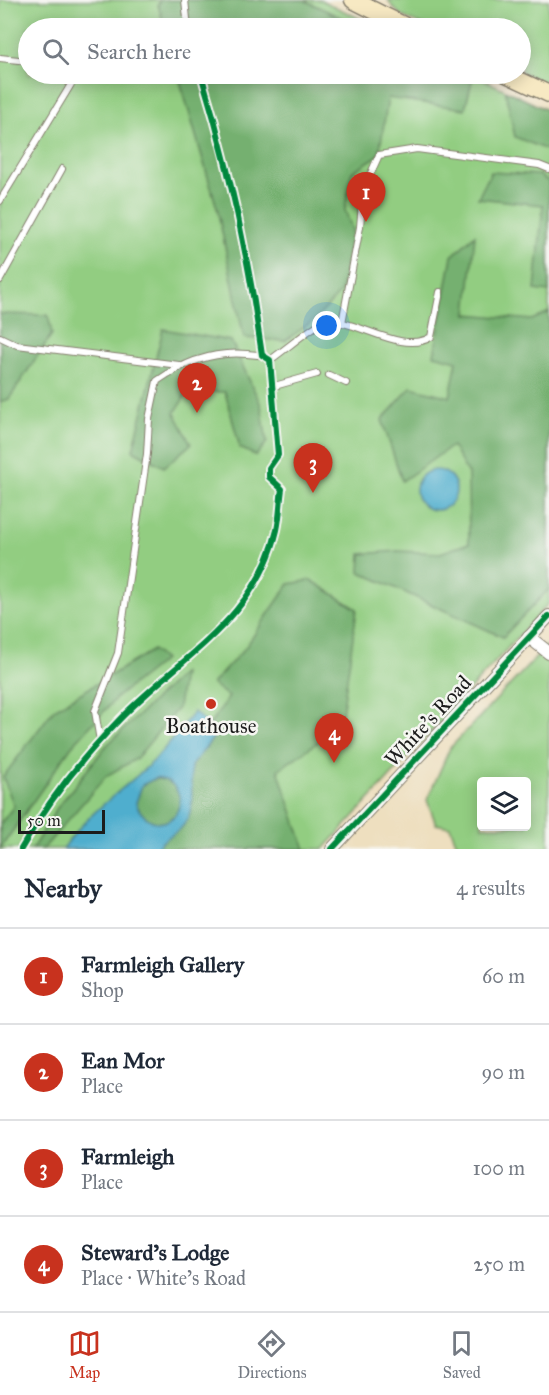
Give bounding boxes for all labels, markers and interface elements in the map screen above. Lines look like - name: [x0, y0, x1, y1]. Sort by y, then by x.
- search box: [18, 18, 531, 84]
- icon: search: [39, 35, 72, 68]
- text: Search here: [87, 38, 191, 65]
- pin: 1: [346, 172, 386, 222]
- your location: [312, 311, 341, 340]
- pin: 2: [178, 364, 216, 413]
- pin: 3: [294, 444, 332, 493]
- street label: White's Road: [379, 670, 477, 772]
- marker: Boathouse: [204, 697, 218, 711]
- place label: Boathouse: [166, 713, 257, 739]
- pin: 4: [314, 714, 354, 763]
- map controls: [477, 777, 531, 831]
- button: layers: [477, 777, 531, 831]
- scale bar: [18, 807, 105, 834]
- text: 50 m: [27, 811, 61, 830]
- text: Nearby: [24, 872, 102, 904]
- text: 4 results: [456, 876, 525, 900]
- text: Farmleigh Gallery: [81, 951, 244, 978]
- text: 1: [40, 964, 47, 988]
- text: 60 m: [482, 964, 525, 988]
- text: Shop: [81, 978, 124, 1002]
- text: Ean Mor: [81, 1047, 165, 1074]
- text: 2: [39, 1060, 48, 1084]
- text: 90 m: [482, 1060, 525, 1084]
- text: Place: [81, 1074, 123, 1098]
- text: Farmleigh: [81, 1143, 174, 1170]
- text: 3: [40, 1156, 48, 1180]
- text: 100 m: [473, 1156, 525, 1180]
- text: Place: [81, 1170, 123, 1194]
- text: Steward's Lodge: [81, 1239, 229, 1266]
- text: 4: [38, 1252, 49, 1276]
- text: 250 m: [473, 1252, 525, 1276]
- text: Place · White's Road: [81, 1266, 246, 1290]
- tab: Map: [68, 1327, 101, 1382]
- tab: Directions: [237, 1327, 306, 1382]
- tab: Saved: [443, 1327, 481, 1382]

